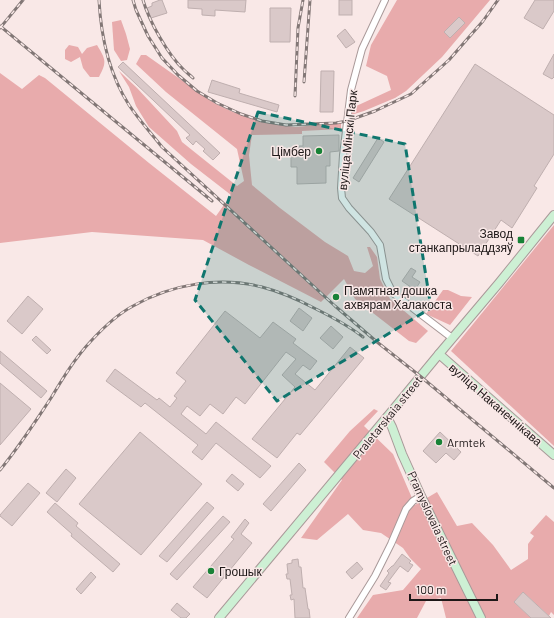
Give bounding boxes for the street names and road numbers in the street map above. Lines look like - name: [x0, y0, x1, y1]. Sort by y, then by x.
- street label: вуліца Мінскі Парк: [335, 89, 360, 191]
- street label: вуліца Наканечнікава: [446, 360, 546, 449]
- street label: Praletarskaia street: [349, 373, 425, 461]
- street label: Pramyslovaia street: [405, 469, 461, 567]

